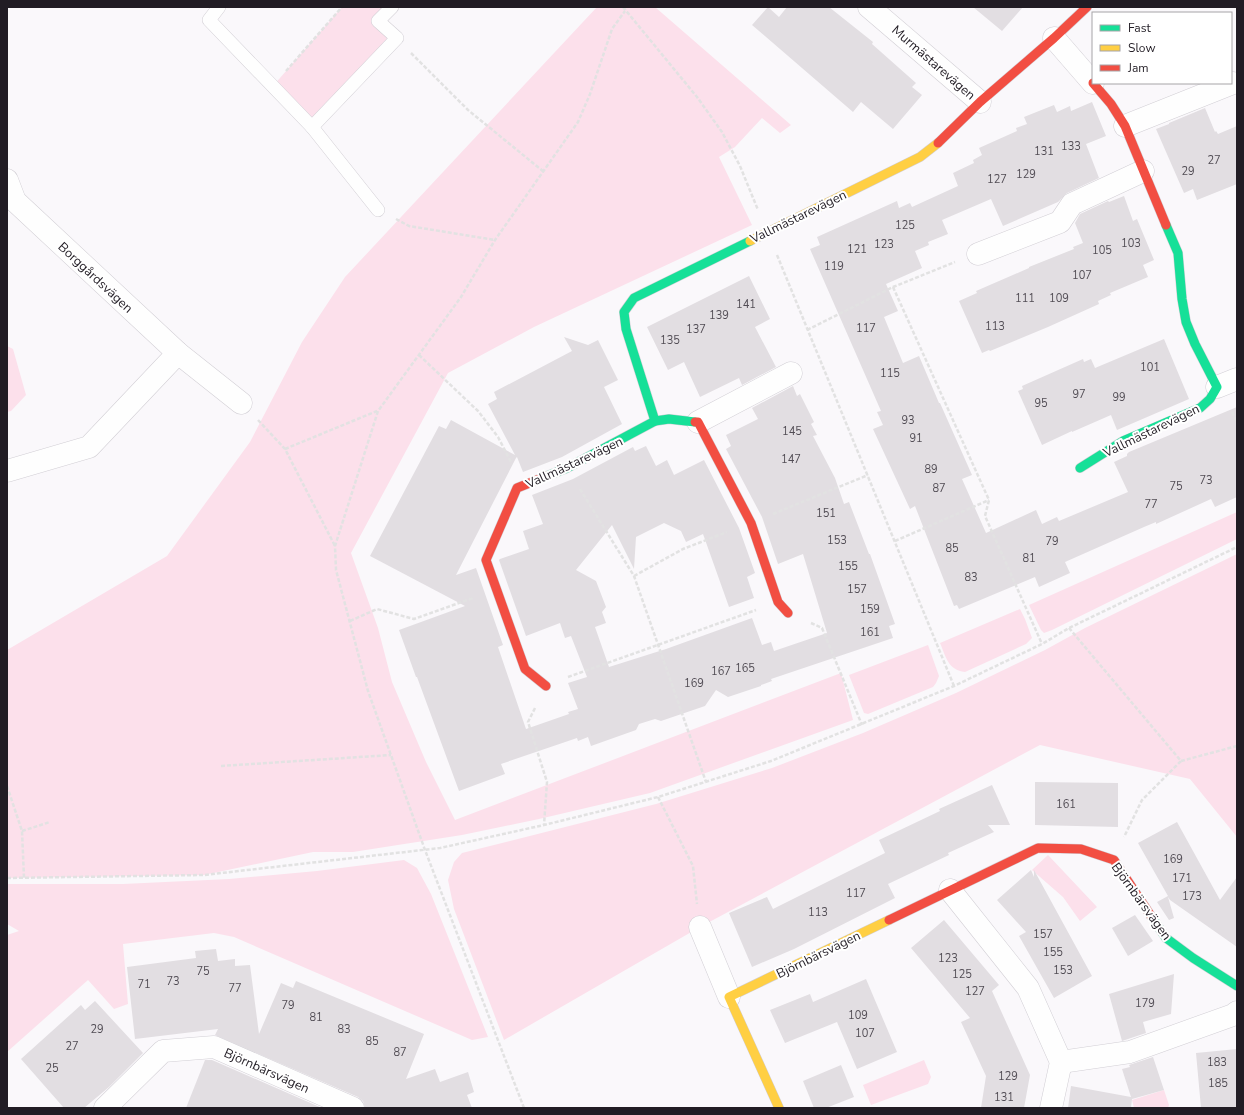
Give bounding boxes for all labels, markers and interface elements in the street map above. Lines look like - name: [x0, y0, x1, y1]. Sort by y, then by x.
- legend: [1092, 12, 1232, 84]
- text: Fast: [1128, 20, 1151, 36]
- street label: Murmästarevägen: [888, 21, 979, 104]
- text: Slow: [1128, 40, 1156, 56]
- text: Jam: [1127, 60, 1149, 76]
- house number: 133: [1061, 139, 1081, 154]
- house number: 131: [1034, 144, 1054, 159]
- house number: 27: [1207, 153, 1221, 168]
- house number: 29: [1181, 164, 1195, 179]
- house number: 129: [1016, 167, 1036, 182]
- house number: 127: [987, 172, 1007, 187]
- street label: Vallmästarevägen: [746, 186, 850, 248]
- house number: 125: [895, 218, 915, 233]
- house number: 103: [1121, 236, 1141, 251]
- house number: 123: [874, 237, 894, 252]
- street label: Borggårdsvägen: [54, 238, 137, 317]
- house number: 121: [847, 242, 867, 257]
- house number: 105: [1092, 243, 1112, 258]
- house number: 119: [824, 259, 844, 274]
- house number: 107: [1072, 268, 1092, 283]
- house number: 111: [1015, 291, 1035, 306]
- house number: 109: [1049, 291, 1069, 306]
- house number: 141: [736, 297, 756, 312]
- house number: 139: [709, 308, 729, 323]
- house number: 113: [985, 319, 1005, 334]
- house number: 117: [856, 321, 876, 336]
- house number: 137: [686, 322, 706, 337]
- house number: 135: [660, 333, 680, 348]
- house number: 101: [1140, 360, 1160, 375]
- house number: 115: [880, 366, 900, 381]
- house number: 97: [1072, 387, 1086, 402]
- house number: 99: [1112, 390, 1126, 405]
- house number: 95: [1034, 396, 1048, 411]
- street label: Vallmästarevägen: [1099, 400, 1203, 462]
- house number: 93: [901, 413, 915, 428]
- house number: 145: [782, 424, 802, 439]
- house number: 91: [909, 431, 923, 446]
- street label: Vallmästarevägen: [522, 433, 626, 494]
- house number: 147: [781, 452, 801, 467]
- house number: 89: [924, 462, 938, 477]
- house number: 73: [1199, 473, 1213, 488]
- house number: 75: [1169, 479, 1183, 494]
- house number: 87: [932, 481, 946, 496]
- house number: 77: [1144, 497, 1158, 512]
- house number: 151: [816, 506, 836, 521]
- house number: 153: [827, 533, 847, 548]
- house number: 79: [1045, 534, 1059, 549]
- house number: 85: [945, 541, 959, 556]
- house number: 81: [1022, 551, 1036, 566]
- house number: 155: [838, 559, 858, 574]
- house number: 83: [964, 570, 978, 585]
- house number: 157: [847, 582, 867, 597]
- house number: 159: [860, 602, 880, 617]
- house number: 161: [860, 625, 880, 640]
- house number: 165: [735, 661, 755, 676]
- house number: 167: [711, 664, 731, 679]
- house number: 169: [684, 676, 704, 691]
- house number: 161: [1056, 797, 1076, 812]
- house number: 169: [1163, 852, 1183, 867]
- street label: Björnbärsvägen: [1107, 859, 1175, 944]
- house number: 171: [1172, 871, 1192, 886]
- house number: 117: [846, 886, 866, 901]
- house number: 173: [1182, 889, 1202, 904]
- house number: 113: [808, 905, 828, 920]
- street label: Björnbärsvägen: [773, 927, 864, 983]
- house number: 157: [1033, 927, 1053, 942]
- house number: 155: [1043, 945, 1063, 960]
- house number: 123: [938, 951, 958, 966]
- house number: 153: [1053, 963, 1073, 978]
- house number: 75: [196, 964, 210, 979]
- house number: 125: [952, 967, 972, 982]
- house number: 73: [166, 974, 180, 989]
- house number: 71: [137, 977, 151, 992]
- house number: 77: [228, 981, 242, 996]
- house number: 127: [965, 984, 985, 999]
- house number: 179: [1135, 996, 1155, 1011]
- house number: 79: [281, 998, 295, 1013]
- house number: 109: [848, 1008, 868, 1023]
- house number: 81: [309, 1010, 323, 1025]
- house number: 29: [90, 1022, 104, 1037]
- house number: 83: [337, 1022, 351, 1037]
- house number: 107: [855, 1026, 875, 1041]
- house number: 85: [365, 1034, 379, 1049]
- house number: 27: [65, 1039, 79, 1054]
- street label: Björnbärsvägen: [221, 1044, 312, 1098]
- house number: 87: [393, 1045, 407, 1060]
- house number: 183: [1207, 1055, 1227, 1070]
- house number: 25: [45, 1061, 59, 1076]
- house number: 129: [998, 1069, 1018, 1084]
- house number: 185: [1208, 1076, 1228, 1091]
- house number: 131: [994, 1090, 1014, 1105]

